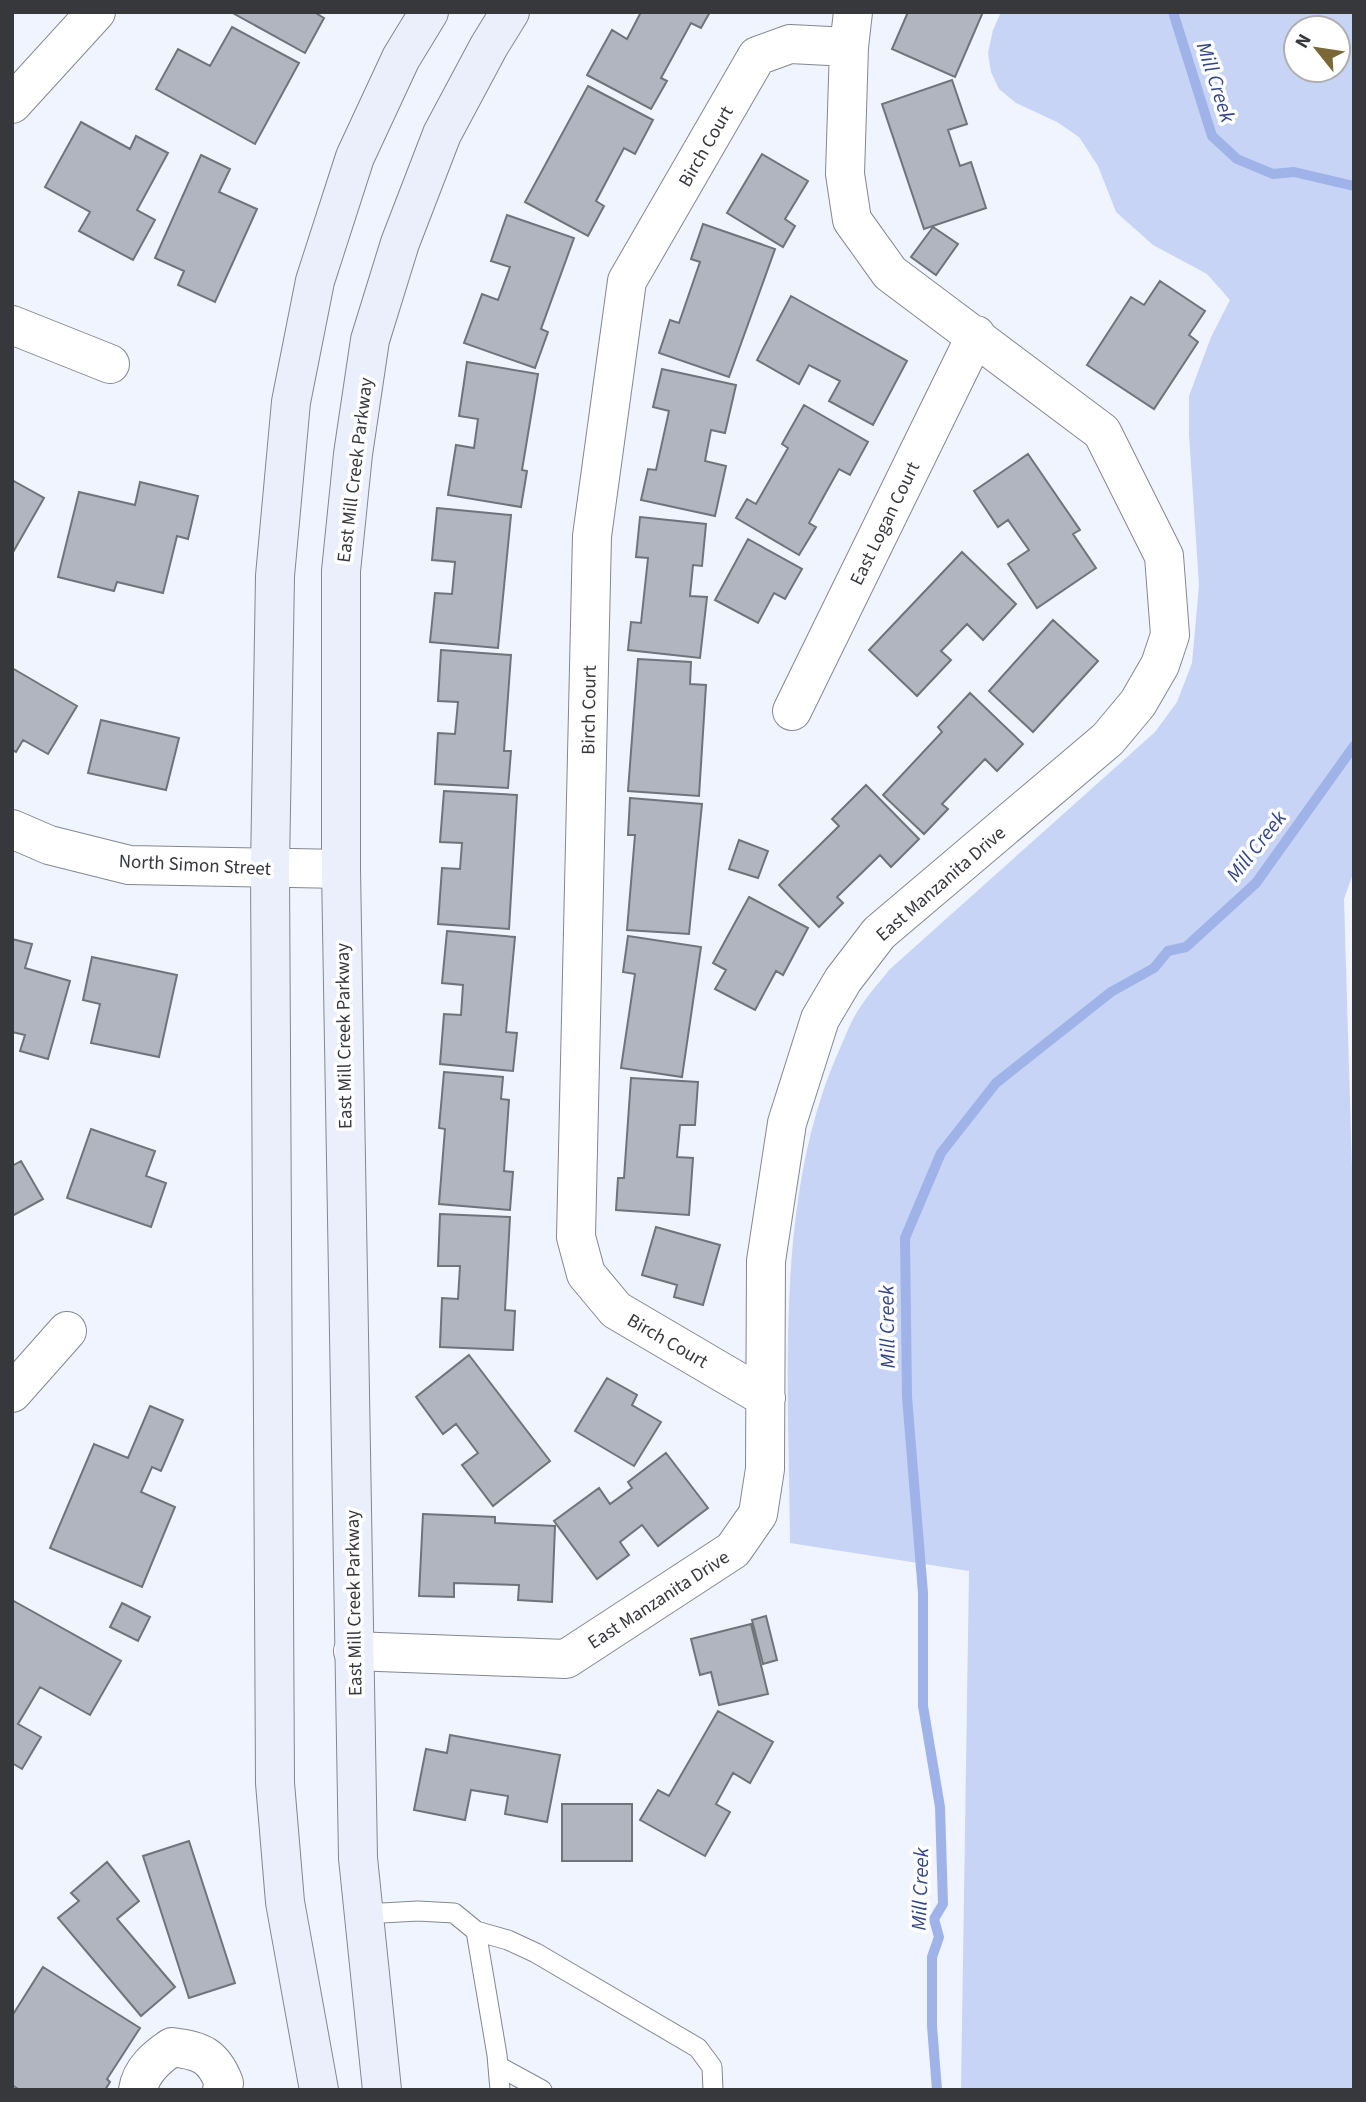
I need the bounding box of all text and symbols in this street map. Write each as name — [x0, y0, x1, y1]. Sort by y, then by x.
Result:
north arrow — [1282, 14, 1352, 84]
text: N — [1289, 29, 1318, 53]
water label: Mill Creek — [1189, 38, 1243, 127]
street label: Birch Court — [672, 101, 741, 192]
street label: East Mill Creek Parkway — [331, 376, 380, 564]
street label: East Logan Court — [844, 457, 927, 590]
street label: Birch Court — [575, 664, 604, 755]
water label: Mill Creek — [1219, 803, 1294, 888]
street label: East Manzanita Drive — [870, 820, 1012, 948]
street label: North Simon Street — [118, 848, 272, 883]
street label: East Mill Creek Parkway — [329, 943, 360, 1129]
water label: Mill Creek — [871, 1284, 903, 1369]
street label: Birch Court — [622, 1307, 713, 1376]
street label: East Mill Creek Parkway — [339, 1510, 370, 1696]
street label: East Manzanita Drive — [583, 1544, 735, 1656]
water label: Mill Creek — [904, 1846, 936, 1931]

